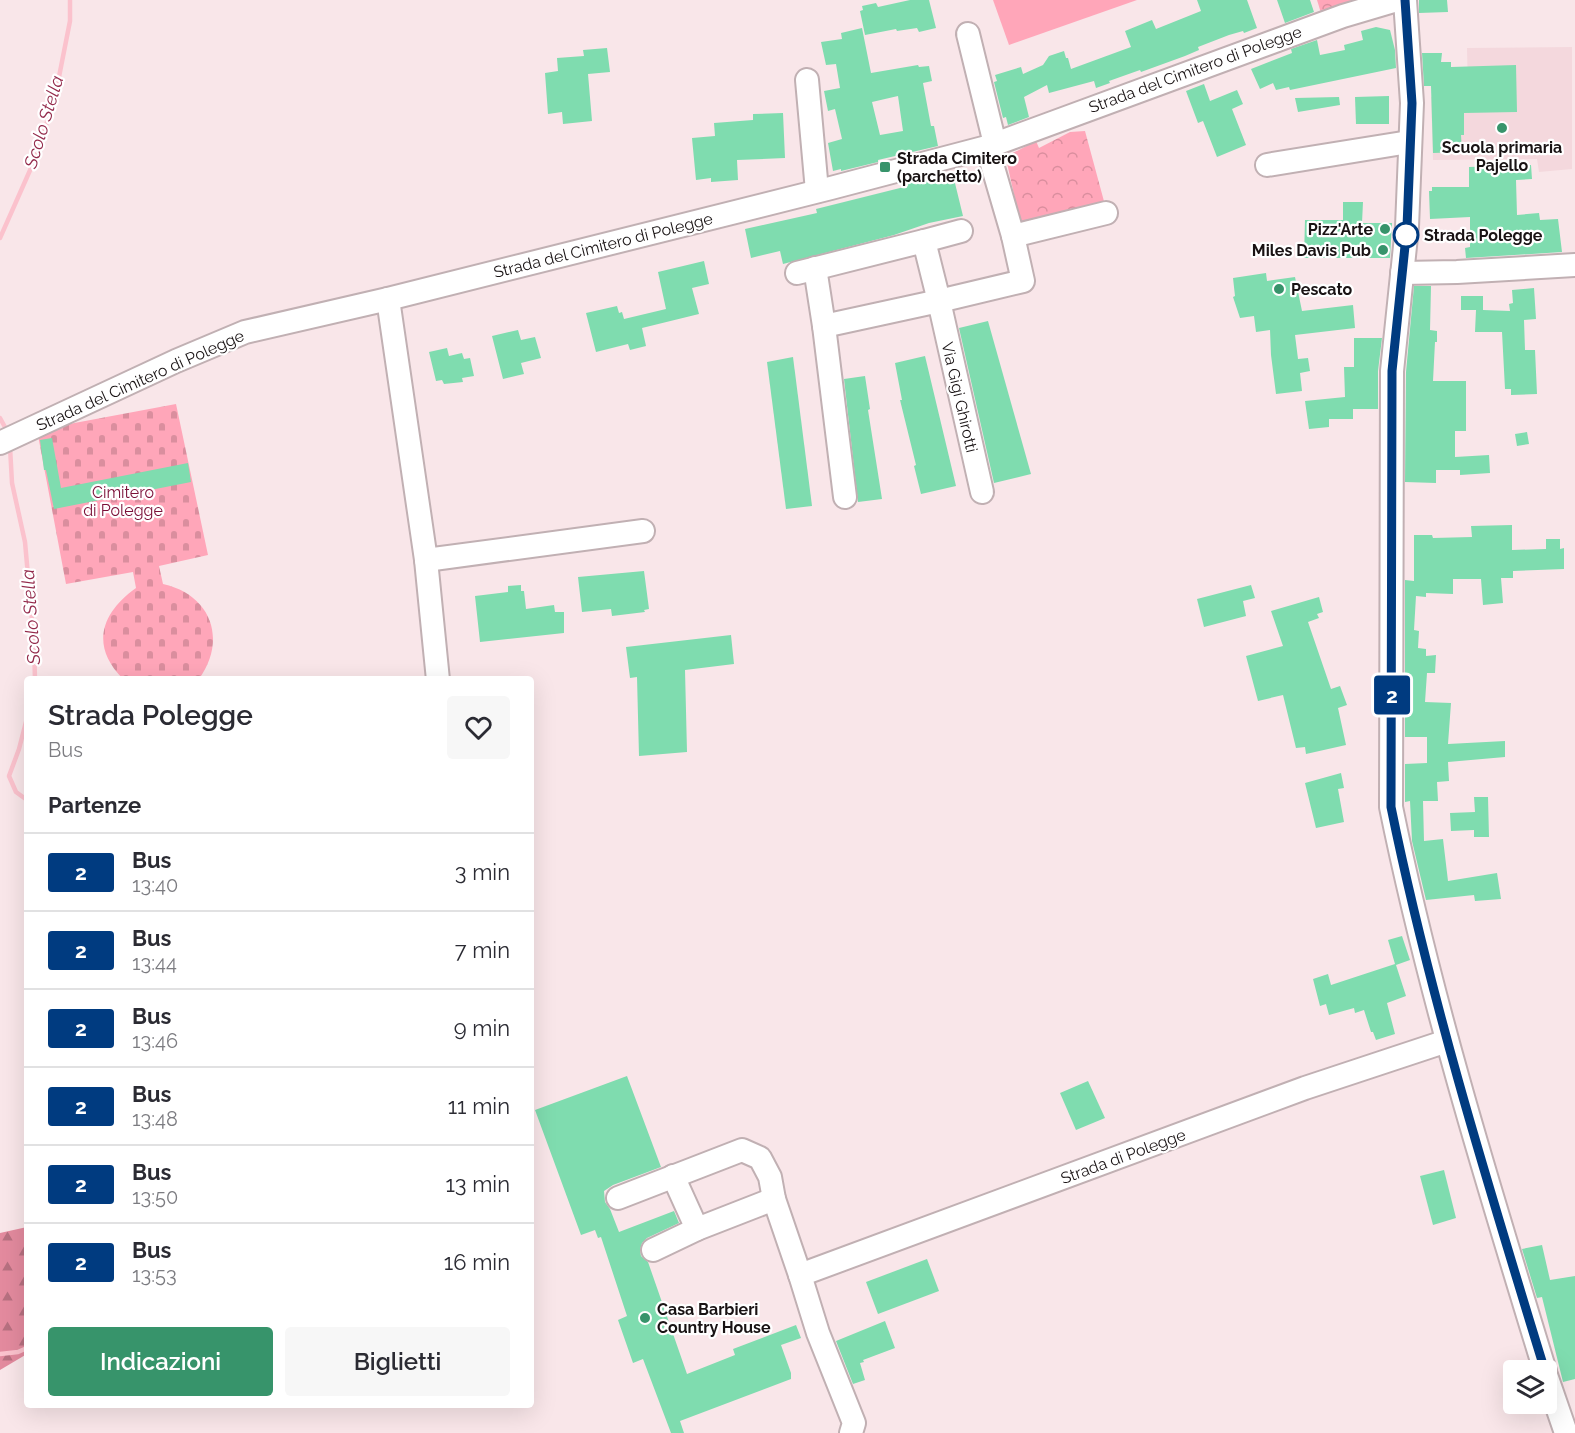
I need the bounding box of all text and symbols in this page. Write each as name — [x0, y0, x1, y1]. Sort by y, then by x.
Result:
street label: Strada del Cimitero di Polegge — [1086, 22, 1304, 117]
water label: Scolo Stella — [19, 73, 68, 172]
marker: Scuola primaria Pajello — [1495, 121, 1509, 135]
place label: Scuola primaria Pajello — [1442, 138, 1562, 175]
place label: Strada Cimitero (parchetto) — [897, 149, 1017, 186]
marker: Strada Cimitero (parchetto) — [878, 160, 892, 174]
street label: Strada del Cimitero di Polegge — [492, 209, 715, 282]
place label: Pizz'Arte — [1308, 220, 1373, 239]
marker: Pizz'Arte — [1378, 222, 1392, 236]
marker: Strada Polegge — [1393, 222, 1419, 248]
place label: Strada Polegge — [1424, 226, 1543, 245]
place label: Miles Davis Pub — [1252, 241, 1371, 260]
marker: Miles Davis Pub — [1376, 243, 1390, 257]
place label: Pescato — [1291, 280, 1352, 299]
marker: Pescato — [1272, 282, 1286, 296]
street label: Strada del Cimitero di Polegge — [33, 326, 247, 435]
street label: Via Gigi Ghirotti — [938, 340, 981, 454]
park label: Cimitero di Polegge — [83, 483, 163, 520]
water label: Scolo Stella — [17, 568, 44, 666]
line badge: 2 — [1372, 676, 1412, 714]
text: 2 — [1386, 683, 1398, 708]
button: heart — [447, 696, 510, 759]
text: Strada Polegge — [48, 699, 253, 732]
text: Bus — [48, 738, 83, 762]
text: Partenze — [48, 792, 141, 818]
text: Bus — [132, 847, 171, 873]
text: 3 min — [455, 859, 510, 885]
text: 2 — [75, 860, 87, 885]
text: 13:40 — [132, 873, 178, 897]
text: Bus — [132, 925, 171, 951]
text: 7 min — [455, 937, 510, 963]
text: 2 — [75, 938, 87, 963]
text: 13:44 — [132, 951, 177, 975]
text: Bus — [132, 1003, 171, 1029]
text: 9 min — [454, 1015, 510, 1041]
text: 2 — [75, 1016, 87, 1041]
text: 13:46 — [132, 1029, 178, 1053]
text: Bus — [132, 1081, 171, 1107]
text: 11 min — [448, 1093, 510, 1119]
text: 2 — [75, 1094, 87, 1119]
text: 13:48 — [132, 1107, 178, 1131]
street label: Strada di Polegge — [1058, 1125, 1188, 1188]
text: Bus — [132, 1159, 171, 1185]
text: 13 min — [445, 1171, 510, 1197]
text: 2 — [75, 1172, 87, 1197]
text: 13:50 — [132, 1185, 178, 1209]
text: Bus — [132, 1237, 171, 1263]
text: 16 min — [444, 1249, 510, 1275]
text: 2 — [75, 1250, 87, 1275]
text: 13:53 — [132, 1263, 177, 1287]
place label: Casa Barbieri Country House — [657, 1300, 771, 1337]
marker: Casa Barbieri Country House — [638, 1311, 652, 1325]
button: Indicazioni — [48, 1327, 273, 1396]
button: Biglietti — [285, 1327, 510, 1396]
map controls — [1503, 1360, 1557, 1414]
button: layers — [1503, 1360, 1557, 1414]

